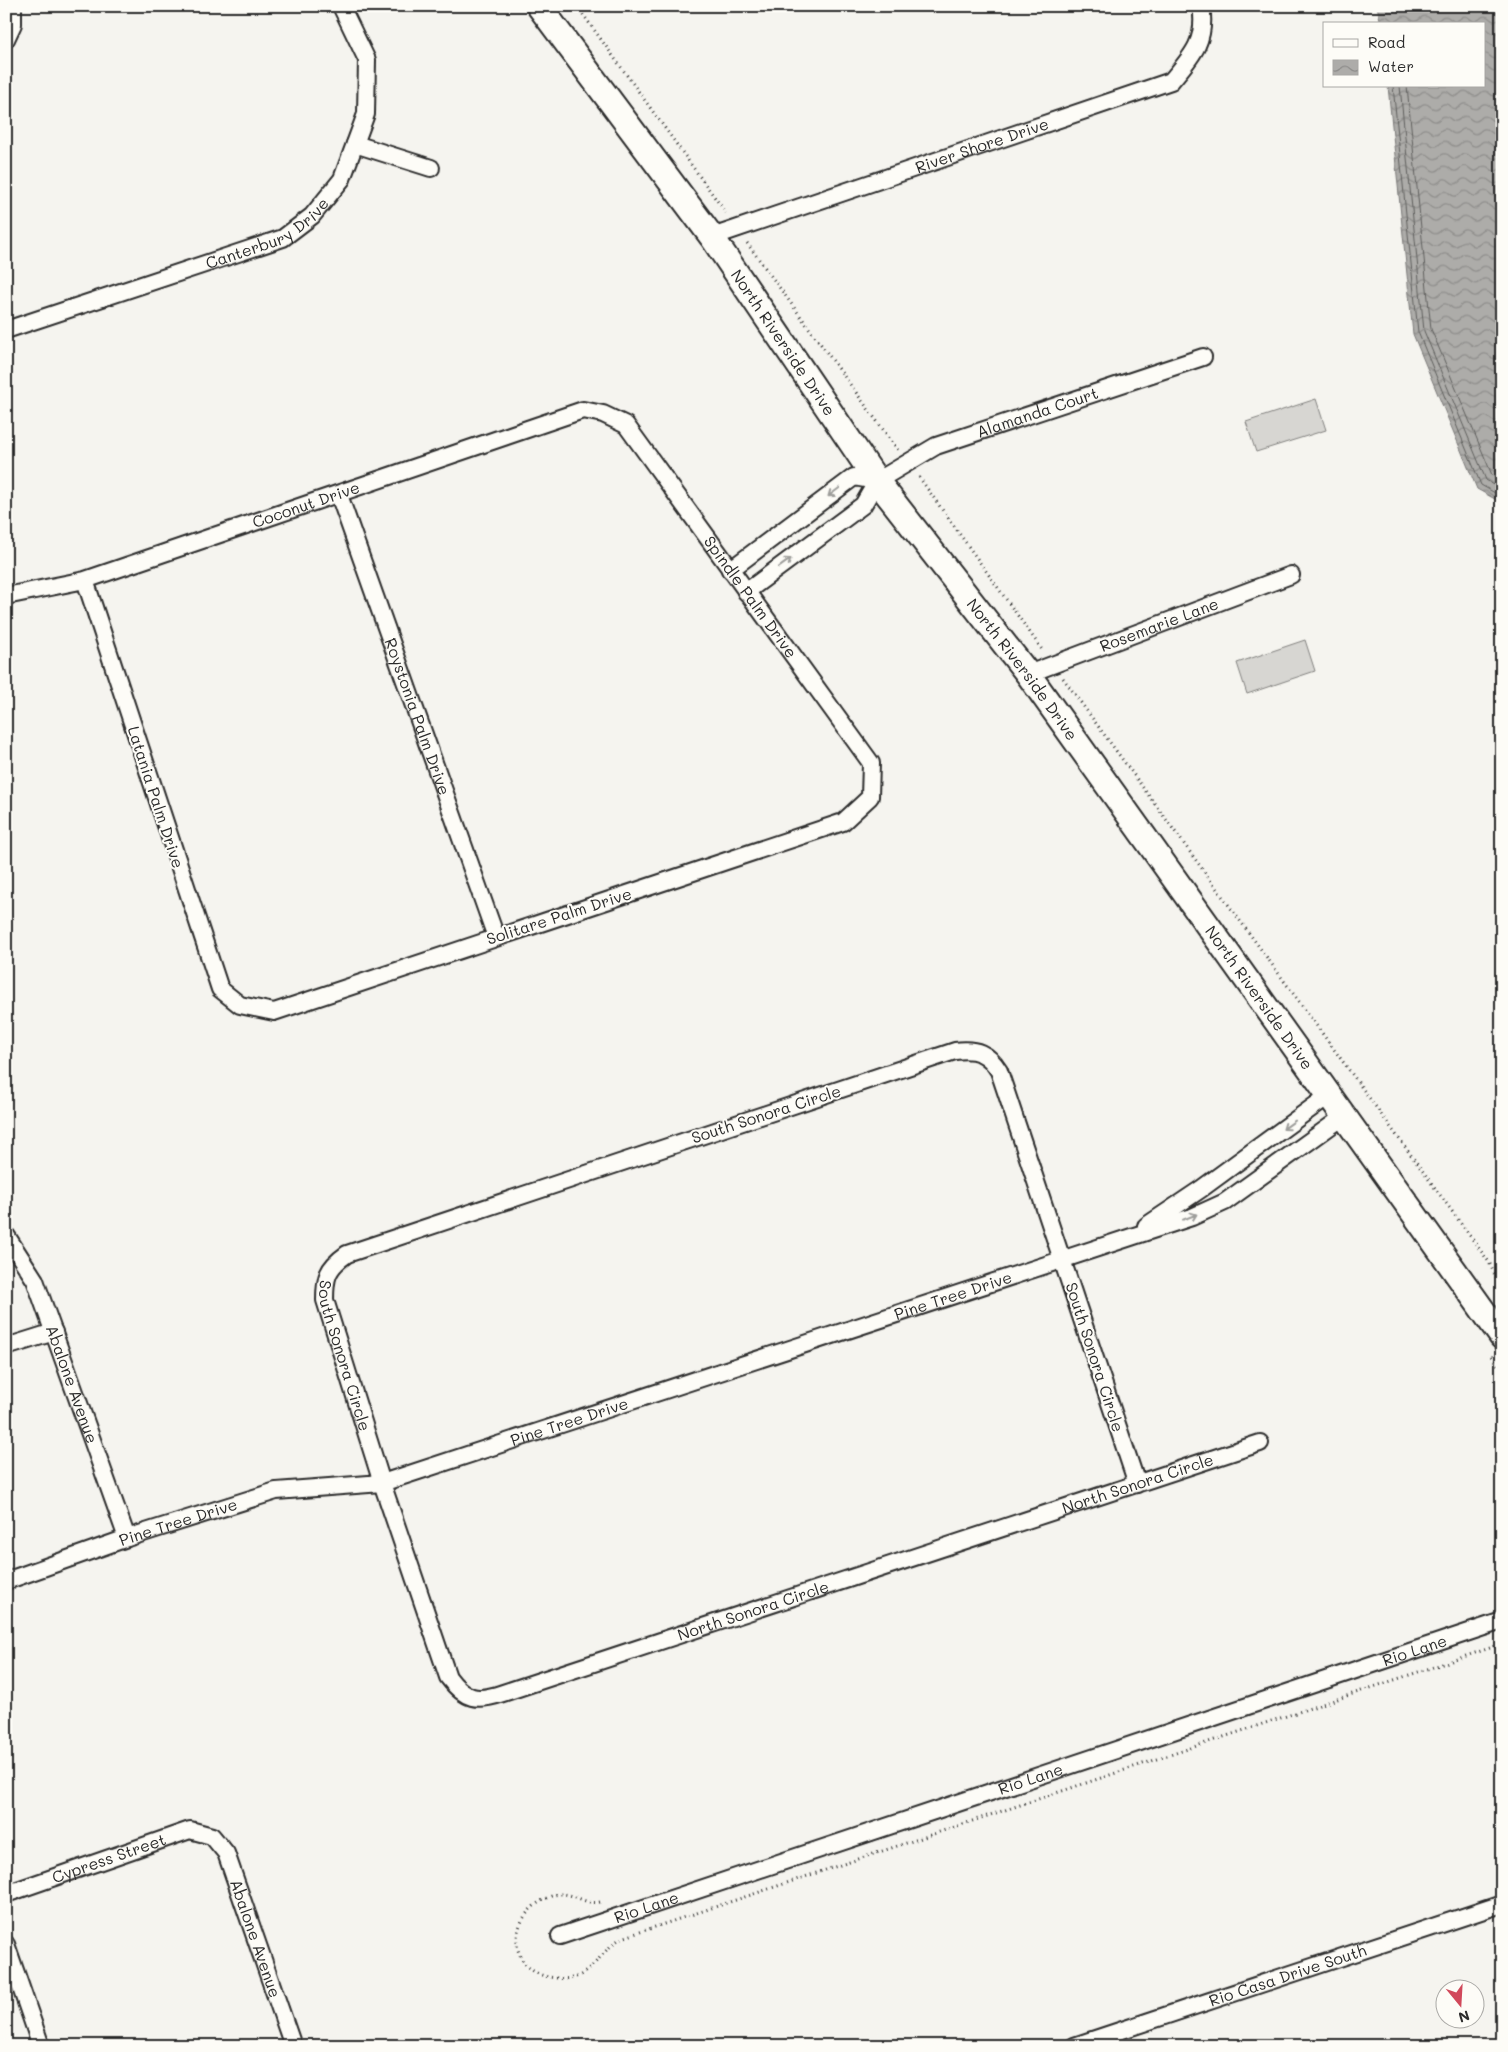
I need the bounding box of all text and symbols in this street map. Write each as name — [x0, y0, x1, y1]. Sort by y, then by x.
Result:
legend — [1323, 22, 1486, 88]
text: Road — [1368, 32, 1405, 52]
text: Water — [1368, 56, 1414, 76]
street label: River Shore Drive — [912, 112, 1051, 177]
street label: Canterbury Drive — [203, 193, 333, 273]
street label: North Riverside Drive — [727, 265, 841, 420]
street label: Alamanda Court — [974, 382, 1101, 442]
street label: Coconut Drive — [249, 476, 362, 532]
one-way arrow — [828, 487, 841, 498]
street label: Spindle Palm Drive — [700, 531, 802, 662]
one-way arrow — [778, 558, 792, 568]
street label: Rosemarie Lane — [1096, 592, 1221, 656]
street label: North Riverside Drive — [963, 594, 1083, 744]
street label: Roystonia Palm Drive — [381, 635, 456, 798]
street label: Latania Palm Drive — [124, 723, 189, 871]
street label: Solitare Palm Drive — [484, 882, 634, 949]
street label: North Riverside Drive — [1201, 921, 1318, 1074]
street label: South Sonora Circle — [688, 1079, 843, 1148]
one-way arrow — [1282, 1120, 1296, 1130]
one-way arrow — [1182, 1212, 1198, 1221]
street label: Pine Tree Drive — [891, 1266, 1015, 1324]
street label: South Sonora Circle — [315, 1279, 376, 1433]
street label: South Sonora Circle — [1061, 1279, 1130, 1434]
street label: Abalone Avenue — [42, 1322, 103, 1446]
street label: Pine Tree Drive — [507, 1392, 631, 1450]
street label: North Sonora Circle — [1059, 1448, 1216, 1518]
street label: Pine Tree Drive — [116, 1493, 240, 1550]
street label: North Sonora Circle — [674, 1575, 831, 1645]
street label: Rio Lane — [1379, 1629, 1449, 1670]
street label: Rio Lane — [995, 1758, 1065, 1799]
street label: Cypress Street — [49, 1828, 169, 1887]
street label: Abalone Avenue — [226, 1876, 286, 2000]
street label: Rio Lane — [611, 1886, 681, 1927]
street label: Rio Casa Drive South — [1206, 1939, 1369, 2011]
north arrow — [1436, 1980, 1486, 2030]
text: N — [1456, 2006, 1472, 2028]

